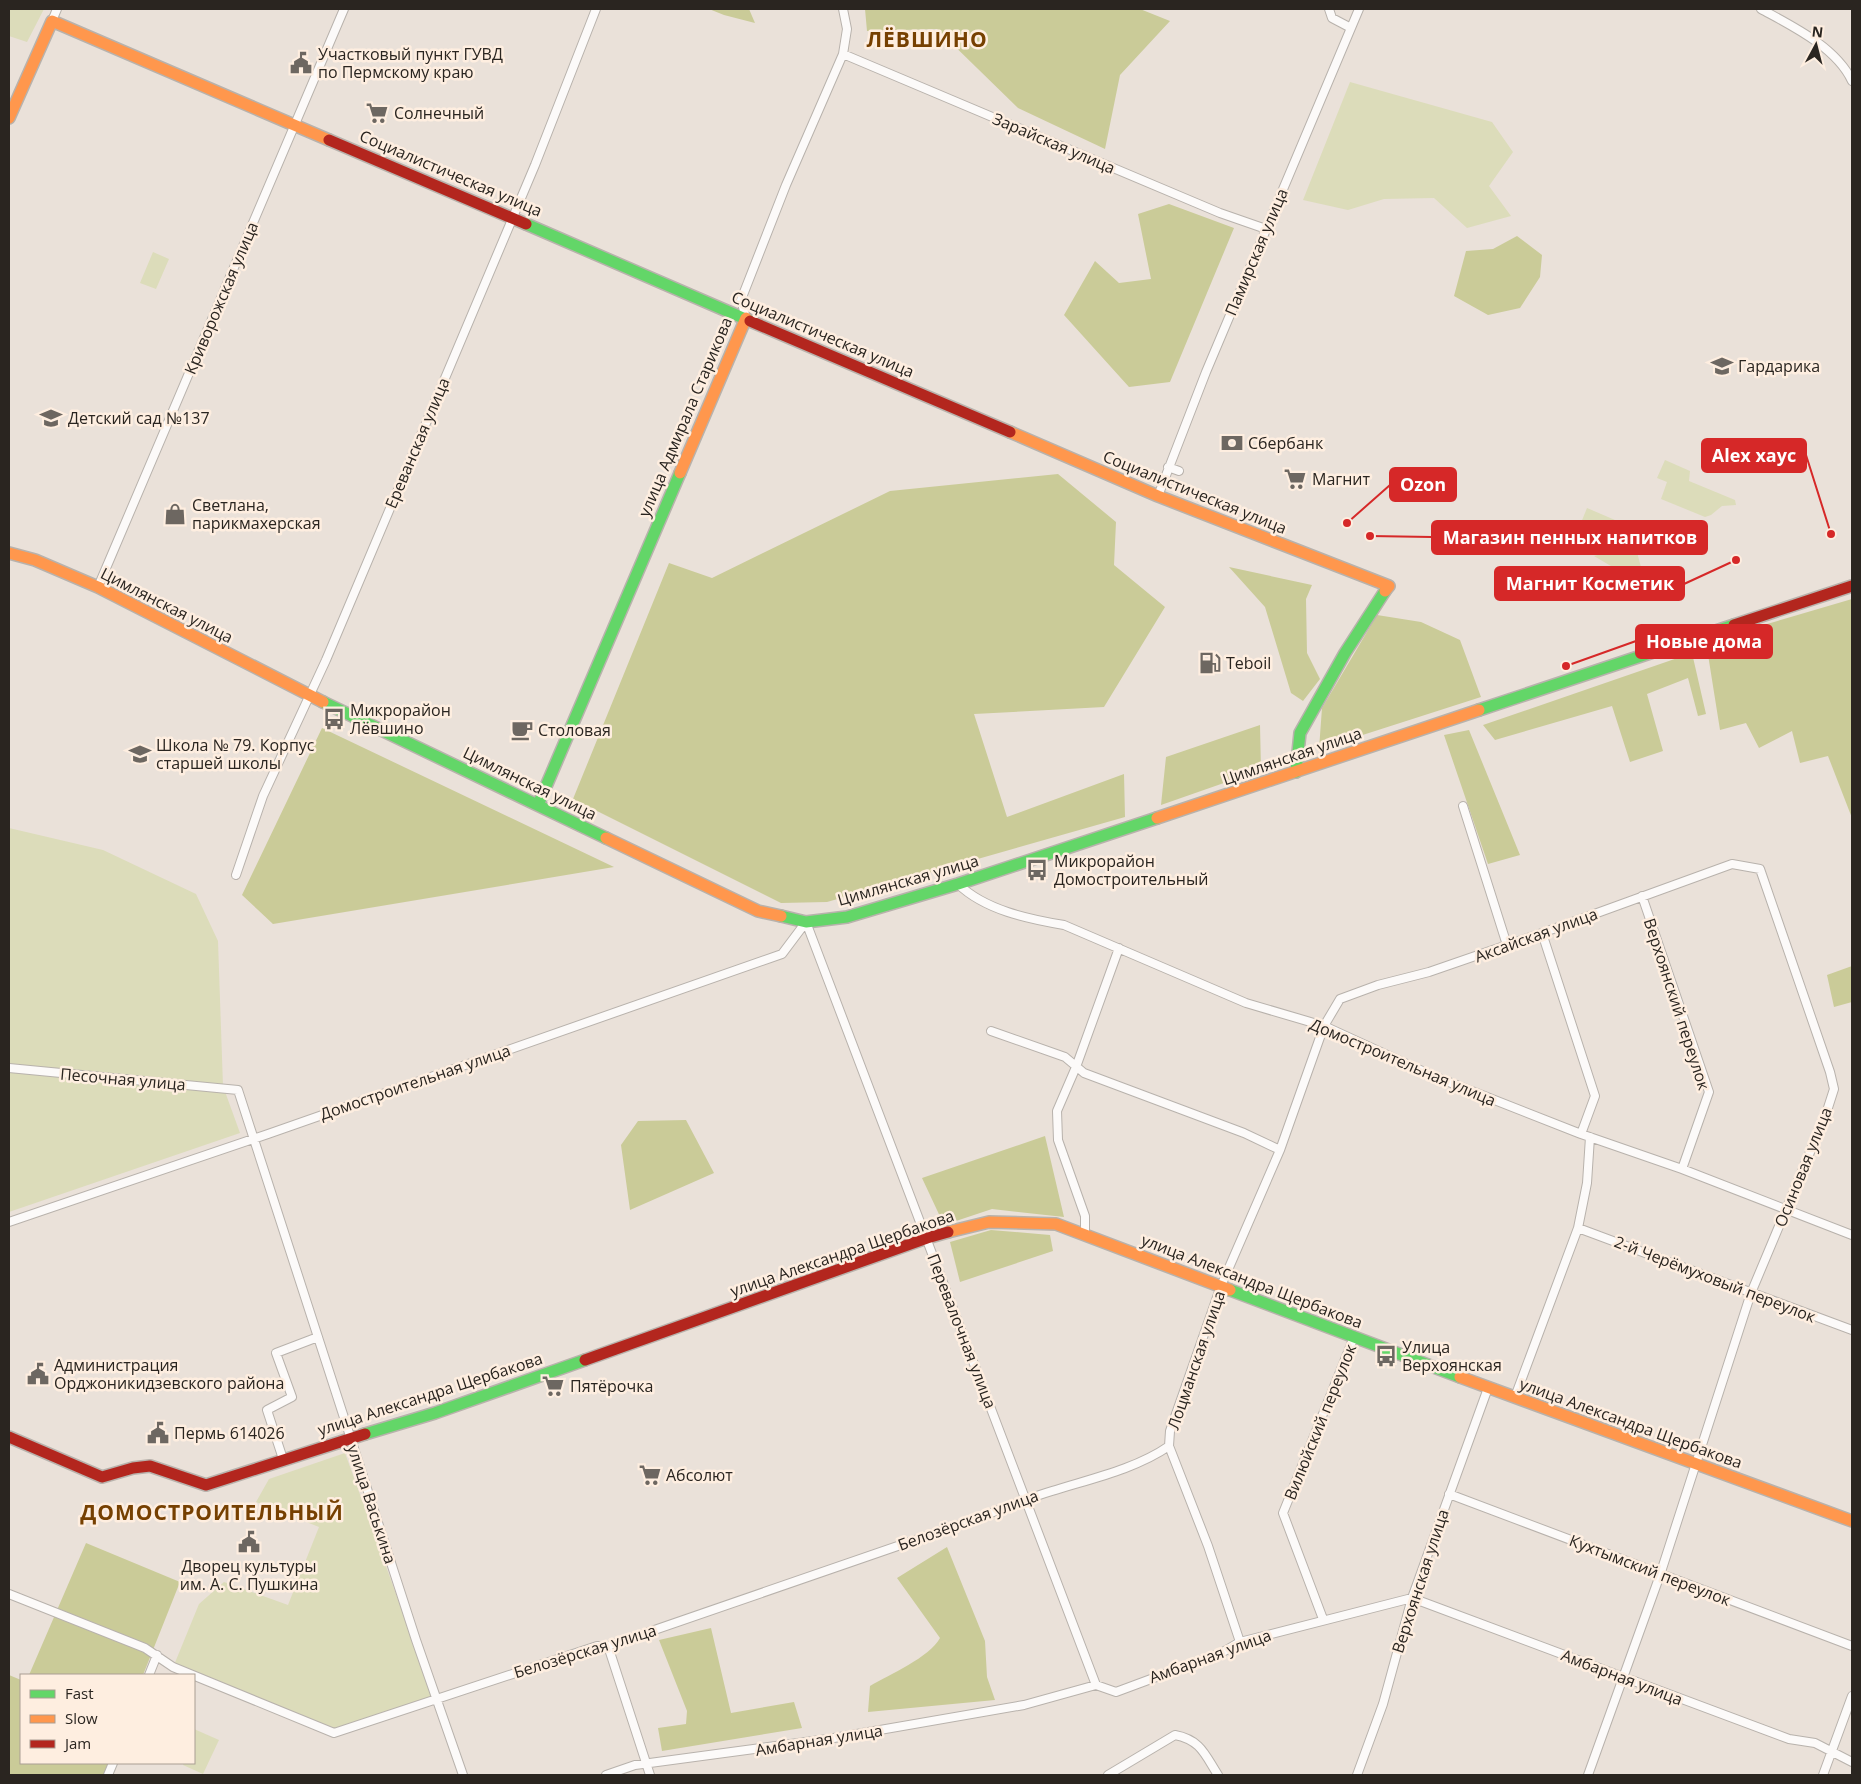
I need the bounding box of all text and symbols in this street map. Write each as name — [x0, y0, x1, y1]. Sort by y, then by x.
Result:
north arrow — [1791, 20, 1841, 70]
text: N — [1811, 21, 1824, 42]
district label: ЛЁВШИНО — [866, 25, 988, 53]
place label: Участковый пункт ГУВД по Пермскому краю — [318, 43, 503, 83]
public building icon: Участковый пункт ГУВД по Пермскому краю — [288, 50, 314, 76]
supermarket icon: Солнечный — [364, 100, 390, 126]
place label: Солнечный — [394, 102, 484, 124]
street label: Зарайская улица — [989, 107, 1119, 179]
street label: Социалистическая улица — [356, 125, 546, 221]
street label: Памирская улица — [1219, 185, 1293, 319]
street label: Криворожская улица — [179, 218, 263, 378]
street label: Социалистическая улица — [728, 286, 918, 382]
street label: улица Адмирала Старикова — [633, 314, 737, 520]
school or university icon: Гардарика — [1709, 353, 1735, 379]
place label: Гардарика — [1738, 355, 1820, 377]
street label: Ереванская улица — [380, 374, 454, 512]
school or university icon: Детский сад №137 — [38, 405, 64, 431]
place label: Детский сад №137 — [68, 407, 210, 429]
bank icon: Сбербанк — [1219, 430, 1245, 456]
place label: Сбербанк — [1248, 432, 1324, 454]
callout: Alex хаус — [1702, 439, 1806, 472]
text: Alex хаус — [1712, 443, 1796, 467]
street label: Социалистическая улица — [1100, 445, 1290, 539]
supermarket icon: Магнит — [1282, 466, 1308, 492]
place label: Магнит — [1312, 468, 1370, 490]
callout: Ozon — [1390, 468, 1456, 501]
text: Ozon — [1400, 472, 1446, 496]
place label: Светлана, парикмахерская — [192, 494, 321, 534]
shop icon: Светлана, парикмахерская — [162, 501, 188, 527]
callout: Магазин пенных напитков — [1432, 521, 1707, 554]
text: Магазин пенных напитков — [1443, 525, 1697, 549]
street label: Цимлянская улица — [97, 562, 237, 648]
callout: Магнит Косметик — [1495, 567, 1684, 600]
text: Магнит Косметик — [1506, 571, 1675, 595]
callout: Новые дома — [1636, 625, 1772, 658]
text: Новые дома — [1646, 629, 1762, 653]
fuel station icon: Teboil — [1197, 650, 1223, 676]
place label: Teboil — [1226, 652, 1271, 674]
place label: Микрорайон Лёвшино — [350, 699, 451, 739]
bus stop icon: Микрорайон Лёвшино — [321, 706, 347, 732]
cafe icon: Столовая — [509, 717, 535, 743]
place label: Столовая — [538, 719, 611, 741]
street label: Цимлянская улица — [1219, 722, 1365, 790]
place label: Школа № 79. Корпус старшей школы — [156, 734, 315, 774]
school or university icon: Школа № 79. Корпус старшей школы — [127, 741, 153, 767]
street label: Цимлянская улица — [460, 741, 600, 825]
street label: Цимлянская улица — [835, 849, 981, 911]
place label: Микрорайон Домостроительный — [1054, 850, 1208, 890]
bus stop icon: Микрорайон Домостроительный — [1024, 857, 1050, 883]
street label: Аксайская улица — [1472, 903, 1600, 967]
street label: Верхоянский переулок — [1639, 915, 1715, 1093]
street label: Домостроительная улица — [1307, 1013, 1499, 1111]
street label: Домостроительная улица — [317, 1039, 513, 1125]
street label: Песочная улица — [59, 1063, 187, 1095]
street label: Осиновая улица — [1769, 1104, 1837, 1230]
street label: улица Александра Щербакова — [727, 1204, 957, 1302]
street label: улица Александра Щербакова — [1138, 1229, 1366, 1333]
street label: 2-й Черёмуховый переулок — [1611, 1230, 1819, 1328]
street label: Перевалочная улица — [922, 1250, 1002, 1412]
street label: Лоцманская улица — [1162, 1288, 1230, 1432]
place label: Улица Верхоянская — [1402, 1336, 1502, 1376]
street label: Вилюйский переулок — [1279, 1340, 1362, 1503]
bus stop icon: Улица Верхоянская — [1373, 1343, 1399, 1369]
street label: улица Александра Щербакова — [315, 1347, 545, 1441]
place label: Администрация Орджоникидзевского района — [54, 1354, 284, 1394]
public building icon: Администрация Орджоникидзевского района — [25, 1361, 51, 1387]
street label: улица Александра Щербакова — [1517, 1372, 1745, 1474]
supermarket icon: Пятёрочка — [540, 1373, 566, 1399]
place label: Пятёрочка — [570, 1375, 653, 1397]
public building icon: Пермь 614026 — [145, 1420, 171, 1446]
place label: Пермь 614026 — [174, 1422, 285, 1444]
street label: улица Васькина — [342, 1442, 402, 1566]
supermarket icon: Абсолют — [637, 1462, 663, 1488]
place label: Абсолют — [666, 1464, 733, 1486]
street label: Белозёрская улица — [895, 1484, 1041, 1556]
district label: ДОМОСТРОИТЕЛЬНЫЙ — [80, 1498, 344, 1526]
street label: Верхоянская улица — [1386, 1506, 1454, 1656]
public building icon: Дворец культуры им. А. С. Пушкина — [236, 1529, 262, 1555]
street label: Кухтымский переулок — [1566, 1529, 1734, 1611]
place label: Дворец культуры им. А. С. Пушкина — [180, 1555, 318, 1595]
street label: Белозёрская улица — [511, 1619, 659, 1683]
street label: Амбарная улица — [1146, 1624, 1274, 1688]
street label: Амбарная улица — [1558, 1644, 1686, 1710]
legend — [20, 1674, 195, 1764]
text: Fast — [65, 1683, 94, 1703]
text: Slow — [65, 1708, 98, 1728]
street label: Амбарная улица — [754, 1719, 884, 1761]
text: Jam — [63, 1733, 91, 1753]

